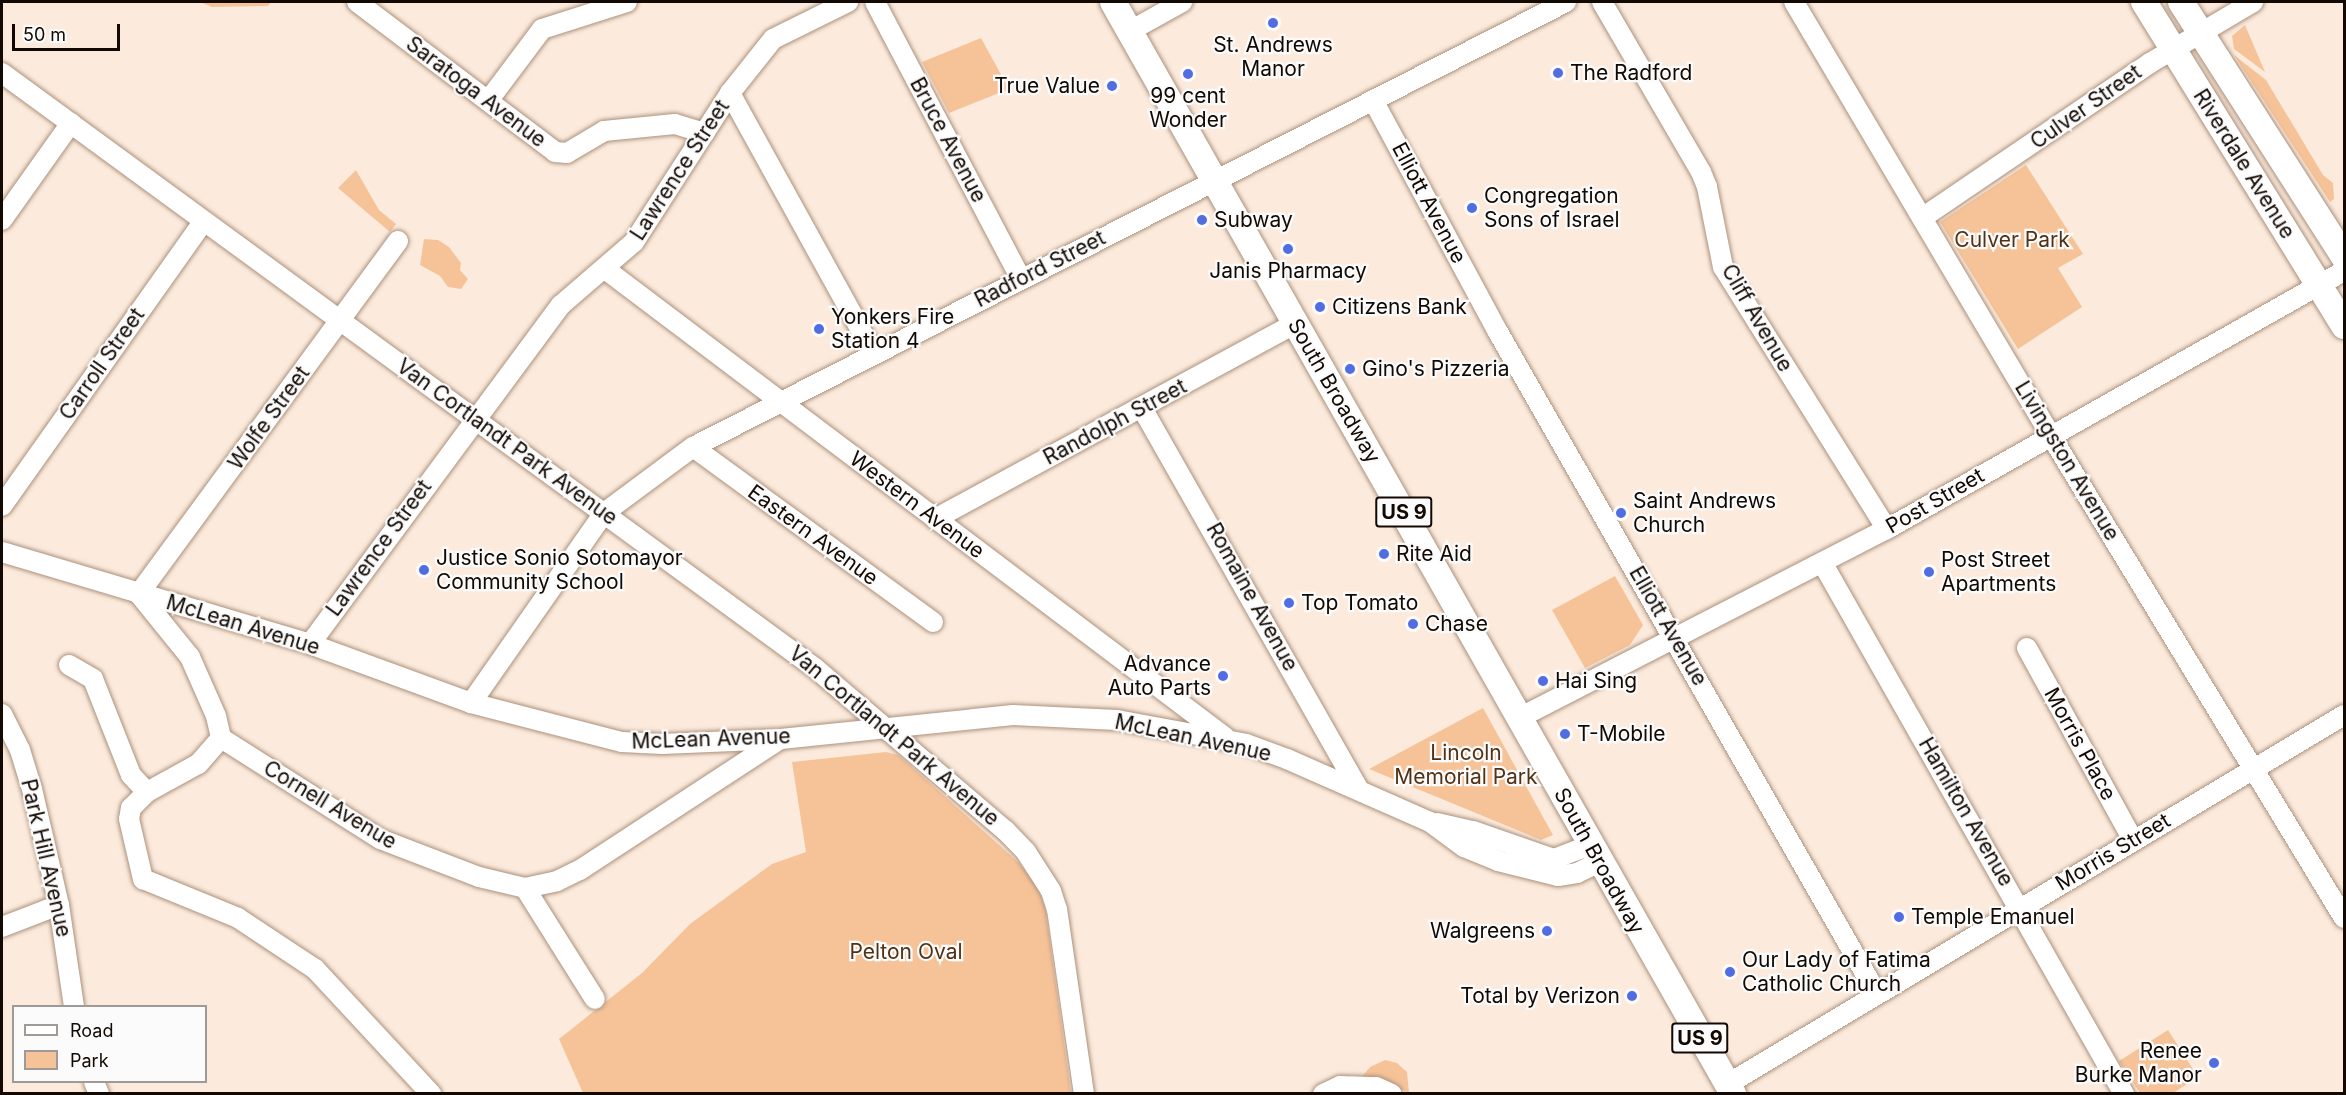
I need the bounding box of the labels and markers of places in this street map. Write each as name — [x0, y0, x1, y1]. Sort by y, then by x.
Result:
marker: St. Andrews Manor — [1266, 16, 1280, 30]
place label: St. Andrews Manor — [1213, 32, 1333, 82]
place label: The Radford — [1570, 60, 1692, 86]
marker: The Radford — [1551, 66, 1565, 80]
marker: 99 cent Wonder — [1181, 67, 1195, 81]
place label: True Value — [994, 73, 1100, 99]
marker: True Value — [1105, 79, 1119, 93]
place label: 99 cent Wonder — [1149, 83, 1227, 133]
place label: Congregation Sons of Israel — [1484, 183, 1619, 233]
marker: Congregation Sons of Israel — [1465, 201, 1479, 215]
place label: Subway — [1214, 207, 1293, 233]
marker: Subway — [1195, 213, 1209, 227]
marker: Janis Pharmacy — [1281, 242, 1295, 256]
place label: Janis Pharmacy — [1209, 258, 1367, 284]
place label: Citizens Bank — [1332, 294, 1467, 320]
marker: Citizens Bank — [1313, 300, 1327, 314]
place label: Yonkers Fire Station 4 — [831, 304, 954, 354]
marker: Yonkers Fire Station 4 — [812, 322, 826, 336]
place label: Gino's Pizzeria — [1362, 356, 1509, 382]
marker: Gino's Pizzeria — [1343, 362, 1357, 376]
place label: Saint Andrews Church — [1633, 488, 1776, 538]
marker: Saint Andrews Church — [1614, 506, 1628, 520]
place label: Rite Aid — [1396, 541, 1472, 567]
place label: Justice Sonio Sotomayor Community School — [436, 545, 683, 595]
marker: Rite Aid — [1377, 547, 1391, 561]
place label: Post Street Apartments — [1941, 547, 2056, 597]
marker: Justice Sonio Sotomayor Community School — [417, 563, 431, 577]
marker: Post Street Apartments — [1922, 565, 1936, 579]
place label: Top Tomato — [1301, 590, 1418, 616]
marker: Top Tomato — [1282, 596, 1296, 610]
place label: Chase — [1425, 611, 1488, 637]
marker: Chase — [1406, 617, 1420, 631]
place label: Advance Auto Parts — [1108, 651, 1211, 701]
place label: Hai Sing — [1555, 668, 1637, 694]
marker: Advance Auto Parts — [1216, 669, 1230, 683]
marker: Hai Sing — [1536, 674, 1550, 688]
place label: T-Mobile — [1577, 721, 1666, 747]
marker: T-Mobile — [1558, 727, 1572, 741]
place label: Temple Emanuel — [1911, 904, 2075, 930]
marker: Temple Emanuel — [1892, 910, 1906, 924]
place label: Walgreens — [1430, 918, 1535, 944]
marker: Walgreens — [1540, 924, 1554, 938]
place label: Our Lady of Fatima Catholic Church — [1742, 947, 1931, 997]
marker: Our Lady of Fatima Catholic Church — [1723, 965, 1737, 979]
place label: Total by Verizon — [1460, 983, 1620, 1009]
marker: Total by Verizon — [1625, 989, 1639, 1003]
place label: Renee Burke Manor — [2075, 1038, 2202, 1088]
marker: Renee Burke Manor — [2207, 1056, 2221, 1070]

